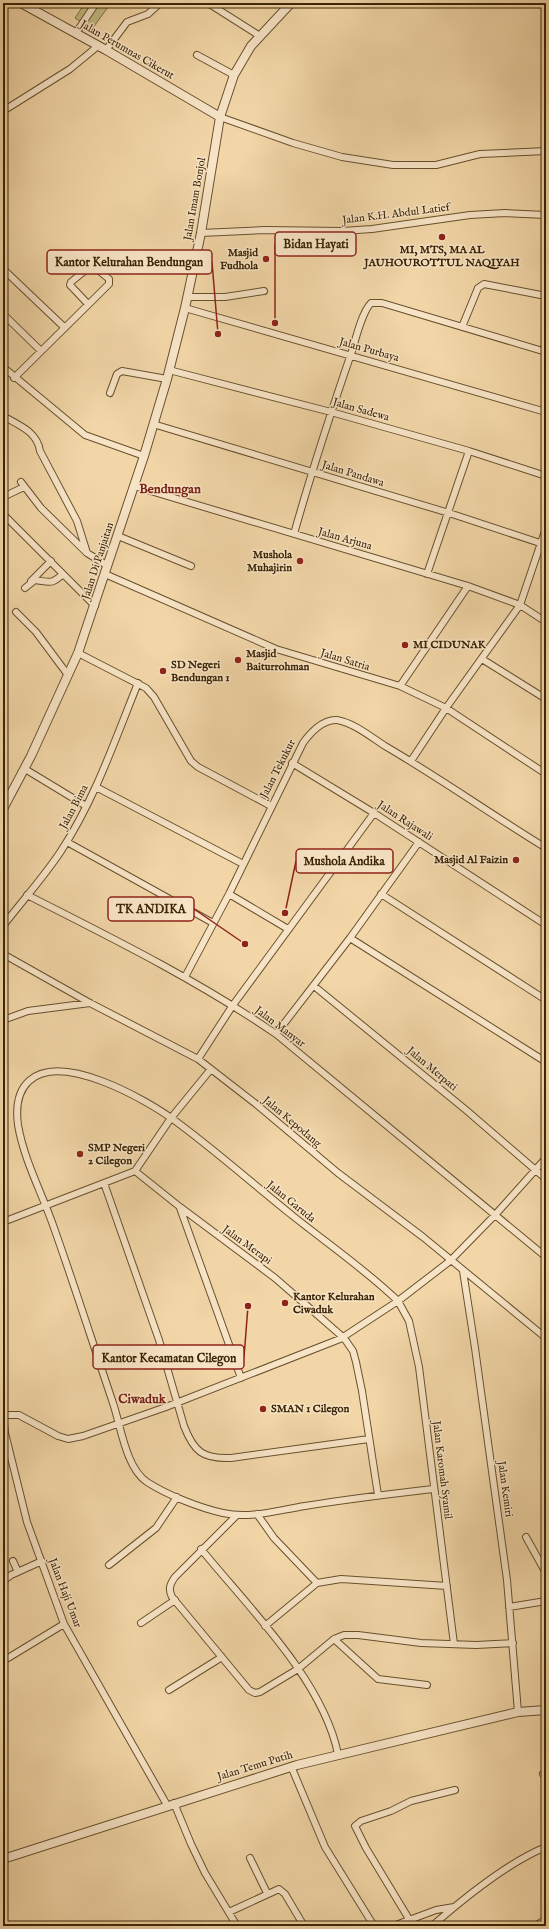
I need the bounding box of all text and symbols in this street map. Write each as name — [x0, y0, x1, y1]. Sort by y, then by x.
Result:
street label: Jalan Perumnas Cikerut — [76, 16, 177, 83]
street label: Jalan Imam Bonjol — [180, 156, 209, 244]
street label: Jalan K.H. Abdul Latief — [339, 200, 453, 228]
callout: Bidan Hayati — [275, 232, 356, 256]
marker: MI, MTS, MA AL JAUHOUROTTUL NAQIYAH — [437, 232, 447, 242]
text: Bidan Hayati — [283, 237, 349, 253]
place label: MI, MTS, MA AL JAUHOUROTTUL NAQIYAH — [362, 243, 520, 270]
place label: Masjid Fudhola — [220, 246, 259, 273]
callout: Kantor Kelurahan Bendungan — [47, 250, 212, 274]
marker: Masjid Fudhola — [261, 254, 271, 264]
text: Kantor Kelurahan Bendungan — [55, 255, 204, 271]
street label: Jalan Purbaya — [335, 334, 401, 365]
street label: Jalan Sadewa — [329, 395, 391, 425]
street label: Jalan Pandawa — [318, 457, 386, 490]
district label: Bendungan — [139, 481, 201, 498]
street label: Jalan Di Panjaitan — [78, 520, 117, 603]
street label: Jalan Arjuna — [315, 524, 374, 553]
place label: Mushola Muhajirin — [247, 548, 292, 575]
marker: Mushola Muhajirin — [295, 556, 305, 566]
place label: MI CIDUNAK — [413, 638, 487, 652]
marker: MI CIDUNAK — [400, 640, 410, 650]
street label: Jalan Satria — [317, 645, 372, 674]
place label: Masjid Baiturrohman — [246, 647, 309, 674]
marker: Masjid Baiturrohman — [233, 655, 243, 665]
place label: SD Negeri Bendungan 1 — [171, 658, 230, 685]
marker: SD Negeri Bendungan 1 — [158, 666, 168, 676]
street label: Jalan Tekukur — [256, 737, 299, 803]
street label: Jalan Bima — [56, 782, 92, 833]
street label: Jalan Rajawali — [373, 797, 435, 844]
callout: Mushola Andika — [296, 849, 393, 873]
place label: Masjid Al Faizin — [434, 853, 508, 867]
text: Mushola Andika — [303, 854, 385, 869]
marker: Masjid Al Faizin — [511, 855, 521, 865]
callout: TK ANDIKA — [108, 897, 194, 921]
text: TK ANDIKA — [115, 902, 187, 917]
street label: Jalan Manyar — [250, 1002, 308, 1051]
street label: Jalan Merpati — [402, 1043, 460, 1094]
street label: Jalan Kepodang — [258, 1092, 325, 1151]
place label: SMP Negeri 2 Cilegon — [88, 1141, 145, 1168]
marker: SMP Negeri 2 Cilegon — [75, 1149, 85, 1159]
street label: Jalan Garuda — [262, 1177, 318, 1226]
street label: Jalan Merapi — [218, 1221, 275, 1268]
place label: Kantor Kelurahan Ciwaduk — [293, 1290, 375, 1317]
marker: Kantor Kelurahan Ciwaduk — [280, 1298, 290, 1308]
callout: Kantor Kecamatan Cilegon — [93, 1345, 244, 1369]
text: Kantor Kecamatan Cilegon — [102, 1351, 237, 1367]
district label: Ciwaduk — [118, 1391, 167, 1408]
place label: SMAN 1 Cilegon — [271, 1402, 349, 1416]
marker: SMAN 1 Cilegon — [258, 1404, 268, 1414]
street label: Jalan Karomah Syamil — [429, 1418, 455, 1520]
street label: Jalan Kemiri — [494, 1458, 516, 1518]
street label: Jalan Haji Umar — [45, 1554, 85, 1630]
street label: Jalan Temu Putih — [214, 1748, 295, 1785]

